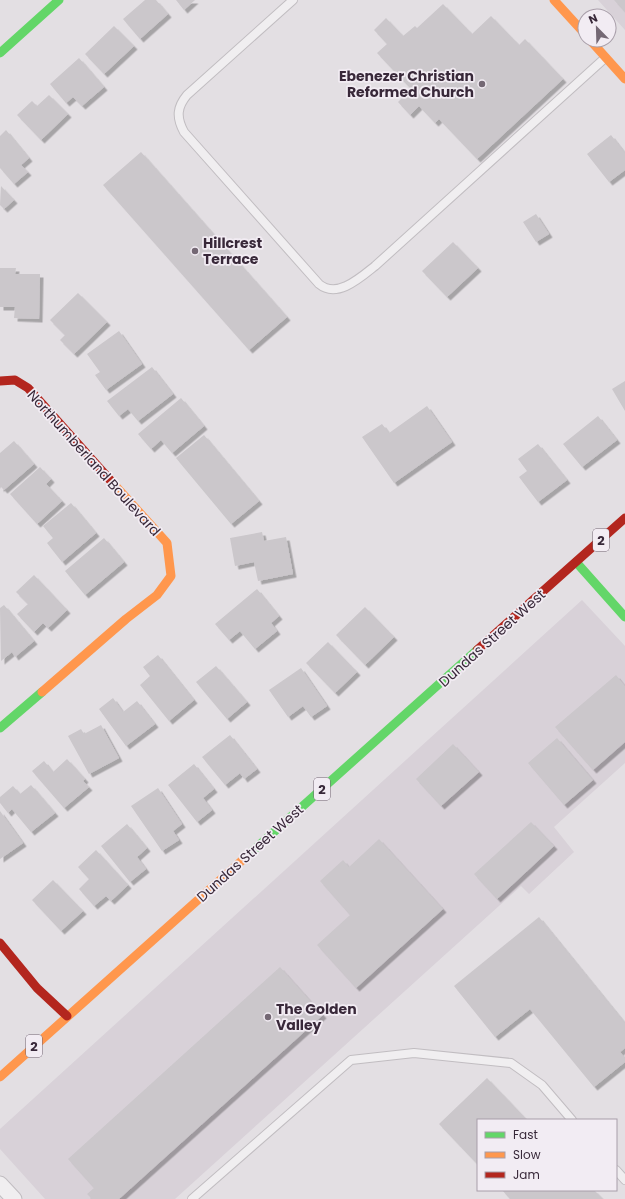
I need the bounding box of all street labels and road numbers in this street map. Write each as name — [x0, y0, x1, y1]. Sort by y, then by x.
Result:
street label: Northumberland Boulevard — [23, 386, 165, 540]
road number: 2 — [593, 529, 609, 551]
street label: Dundas Street West — [434, 585, 550, 691]
road number: 2 — [314, 778, 330, 800]
street label: Dundas Street West — [192, 800, 308, 906]
road number: 2 — [26, 1035, 42, 1057]

